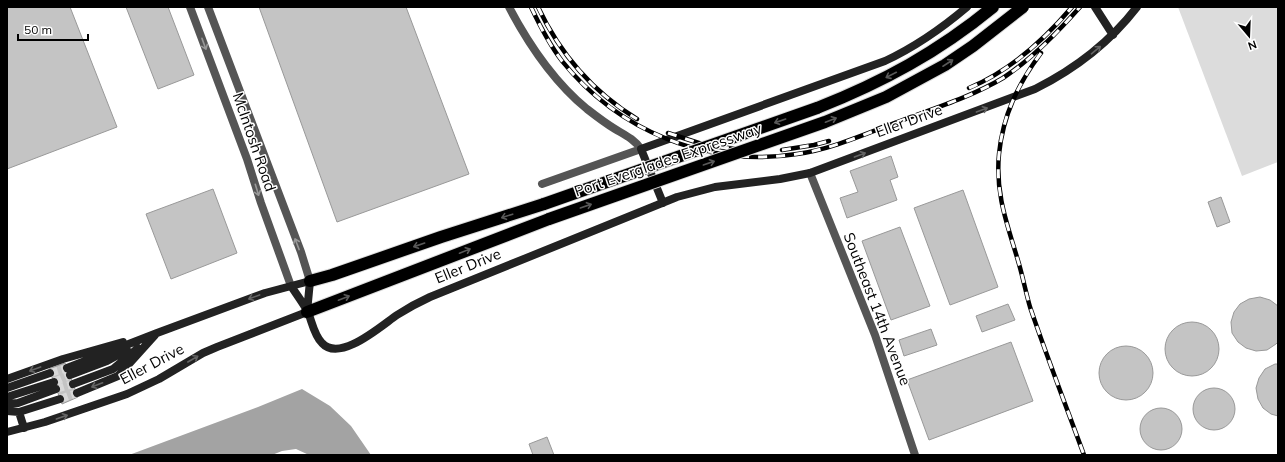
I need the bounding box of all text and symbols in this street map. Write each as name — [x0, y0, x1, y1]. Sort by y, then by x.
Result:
scale bar — [18, 16, 88, 42]
north arrow — [1229, 16, 1269, 56]
text: 50 m — [24, 22, 52, 37]
one-way arrow — [201, 37, 208, 50]
text: N — [1246, 37, 1258, 53]
one-way arrow — [1091, 45, 1101, 54]
one-way arrow — [942, 59, 953, 67]
one-way arrow — [885, 72, 897, 79]
street label: McIntosh Road — [229, 90, 280, 194]
street label: Eller Drive — [873, 100, 945, 141]
one-way arrow — [975, 105, 987, 113]
one-way arrow — [825, 115, 837, 123]
street label: Port Everglades Expressway — [572, 118, 764, 201]
one-way arrow — [774, 118, 787, 125]
one-way arrow — [853, 150, 865, 158]
one-way arrow — [702, 158, 714, 166]
one-way arrow — [253, 183, 261, 195]
one-way arrow — [580, 201, 592, 209]
one-way arrow — [501, 213, 514, 220]
street label: Southeast 14th Avenue — [839, 230, 915, 388]
one-way arrow — [293, 239, 301, 251]
one-way arrow — [414, 241, 426, 249]
street label: Eller Drive — [432, 244, 504, 287]
one-way arrow — [459, 247, 471, 255]
one-way arrow — [248, 294, 261, 301]
one-way arrow — [337, 294, 349, 302]
street label: Eller Drive — [117, 339, 187, 388]
one-way arrow — [187, 355, 199, 363]
one-way arrow — [29, 366, 41, 374]
one-way arrow — [92, 382, 104, 390]
one-way arrow — [55, 413, 68, 420]

